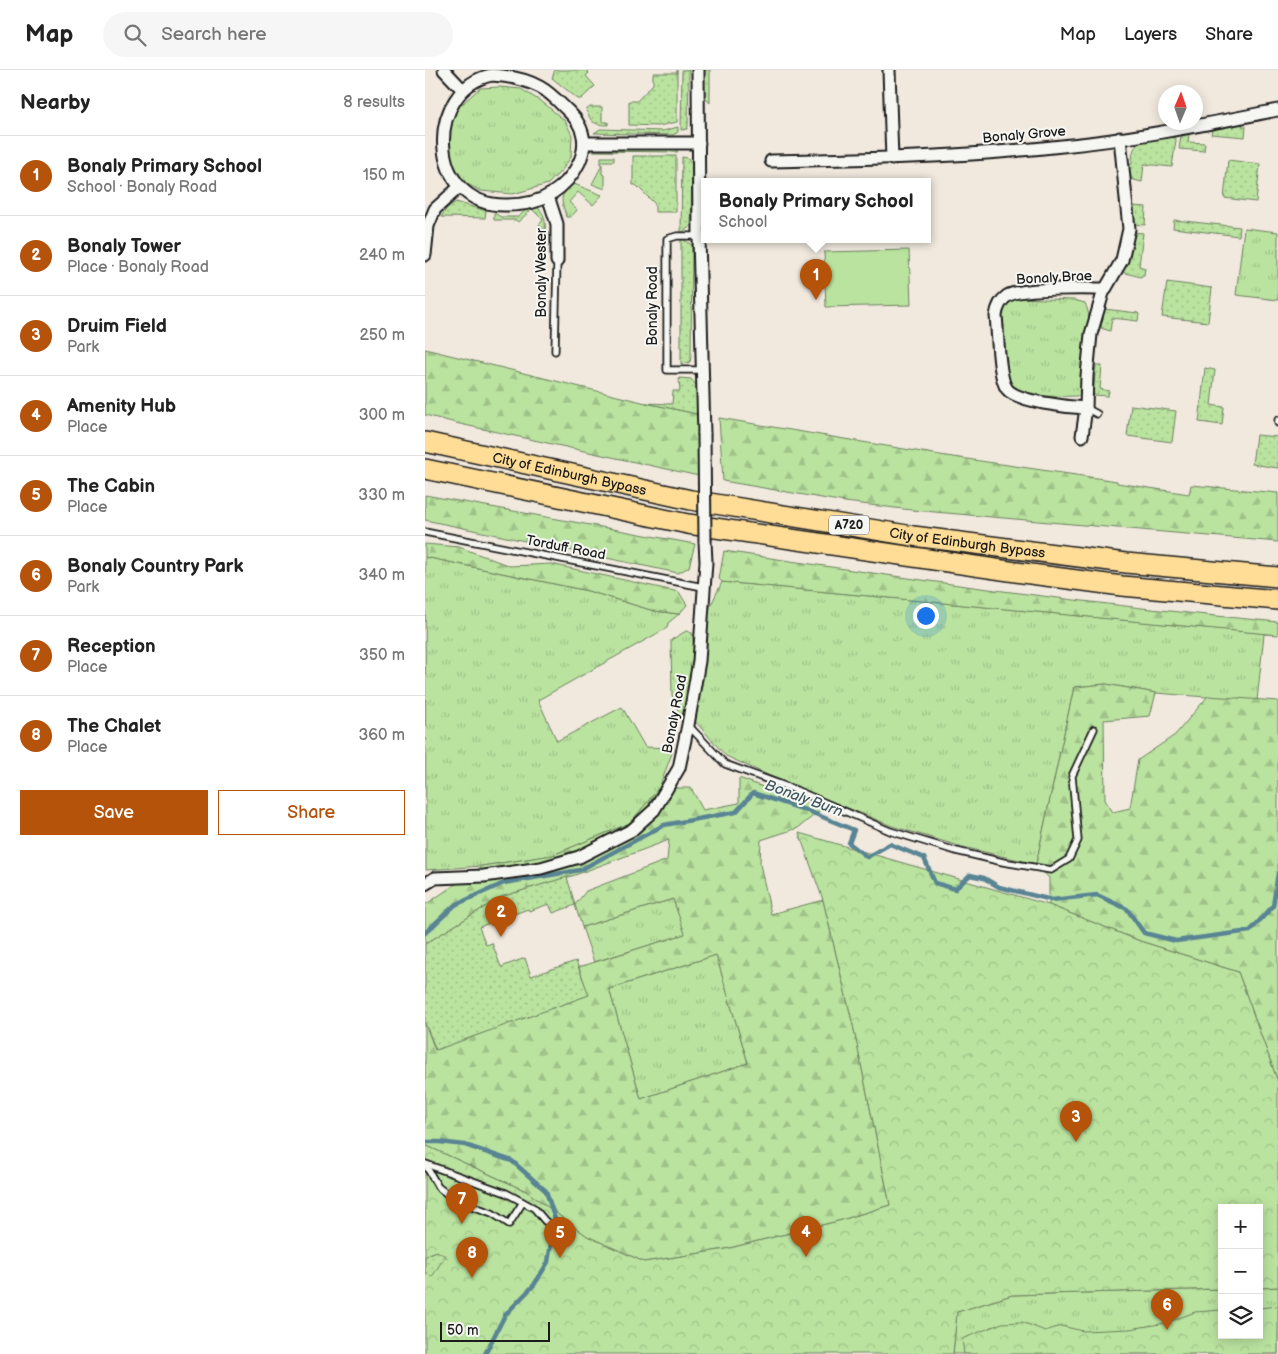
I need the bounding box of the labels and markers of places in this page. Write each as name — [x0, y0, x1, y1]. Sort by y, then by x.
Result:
pin: 1 — [800, 259, 832, 300]
pin: 2 — [485, 896, 517, 937]
pin: 3 — [1060, 1101, 1092, 1142]
pin: 7 — [446, 1183, 478, 1224]
pin: 4 — [790, 1216, 822, 1257]
pin: 5 — [544, 1217, 576, 1258]
pin: 8 — [456, 1237, 488, 1278]
pin: 6 — [1151, 1289, 1183, 1330]

